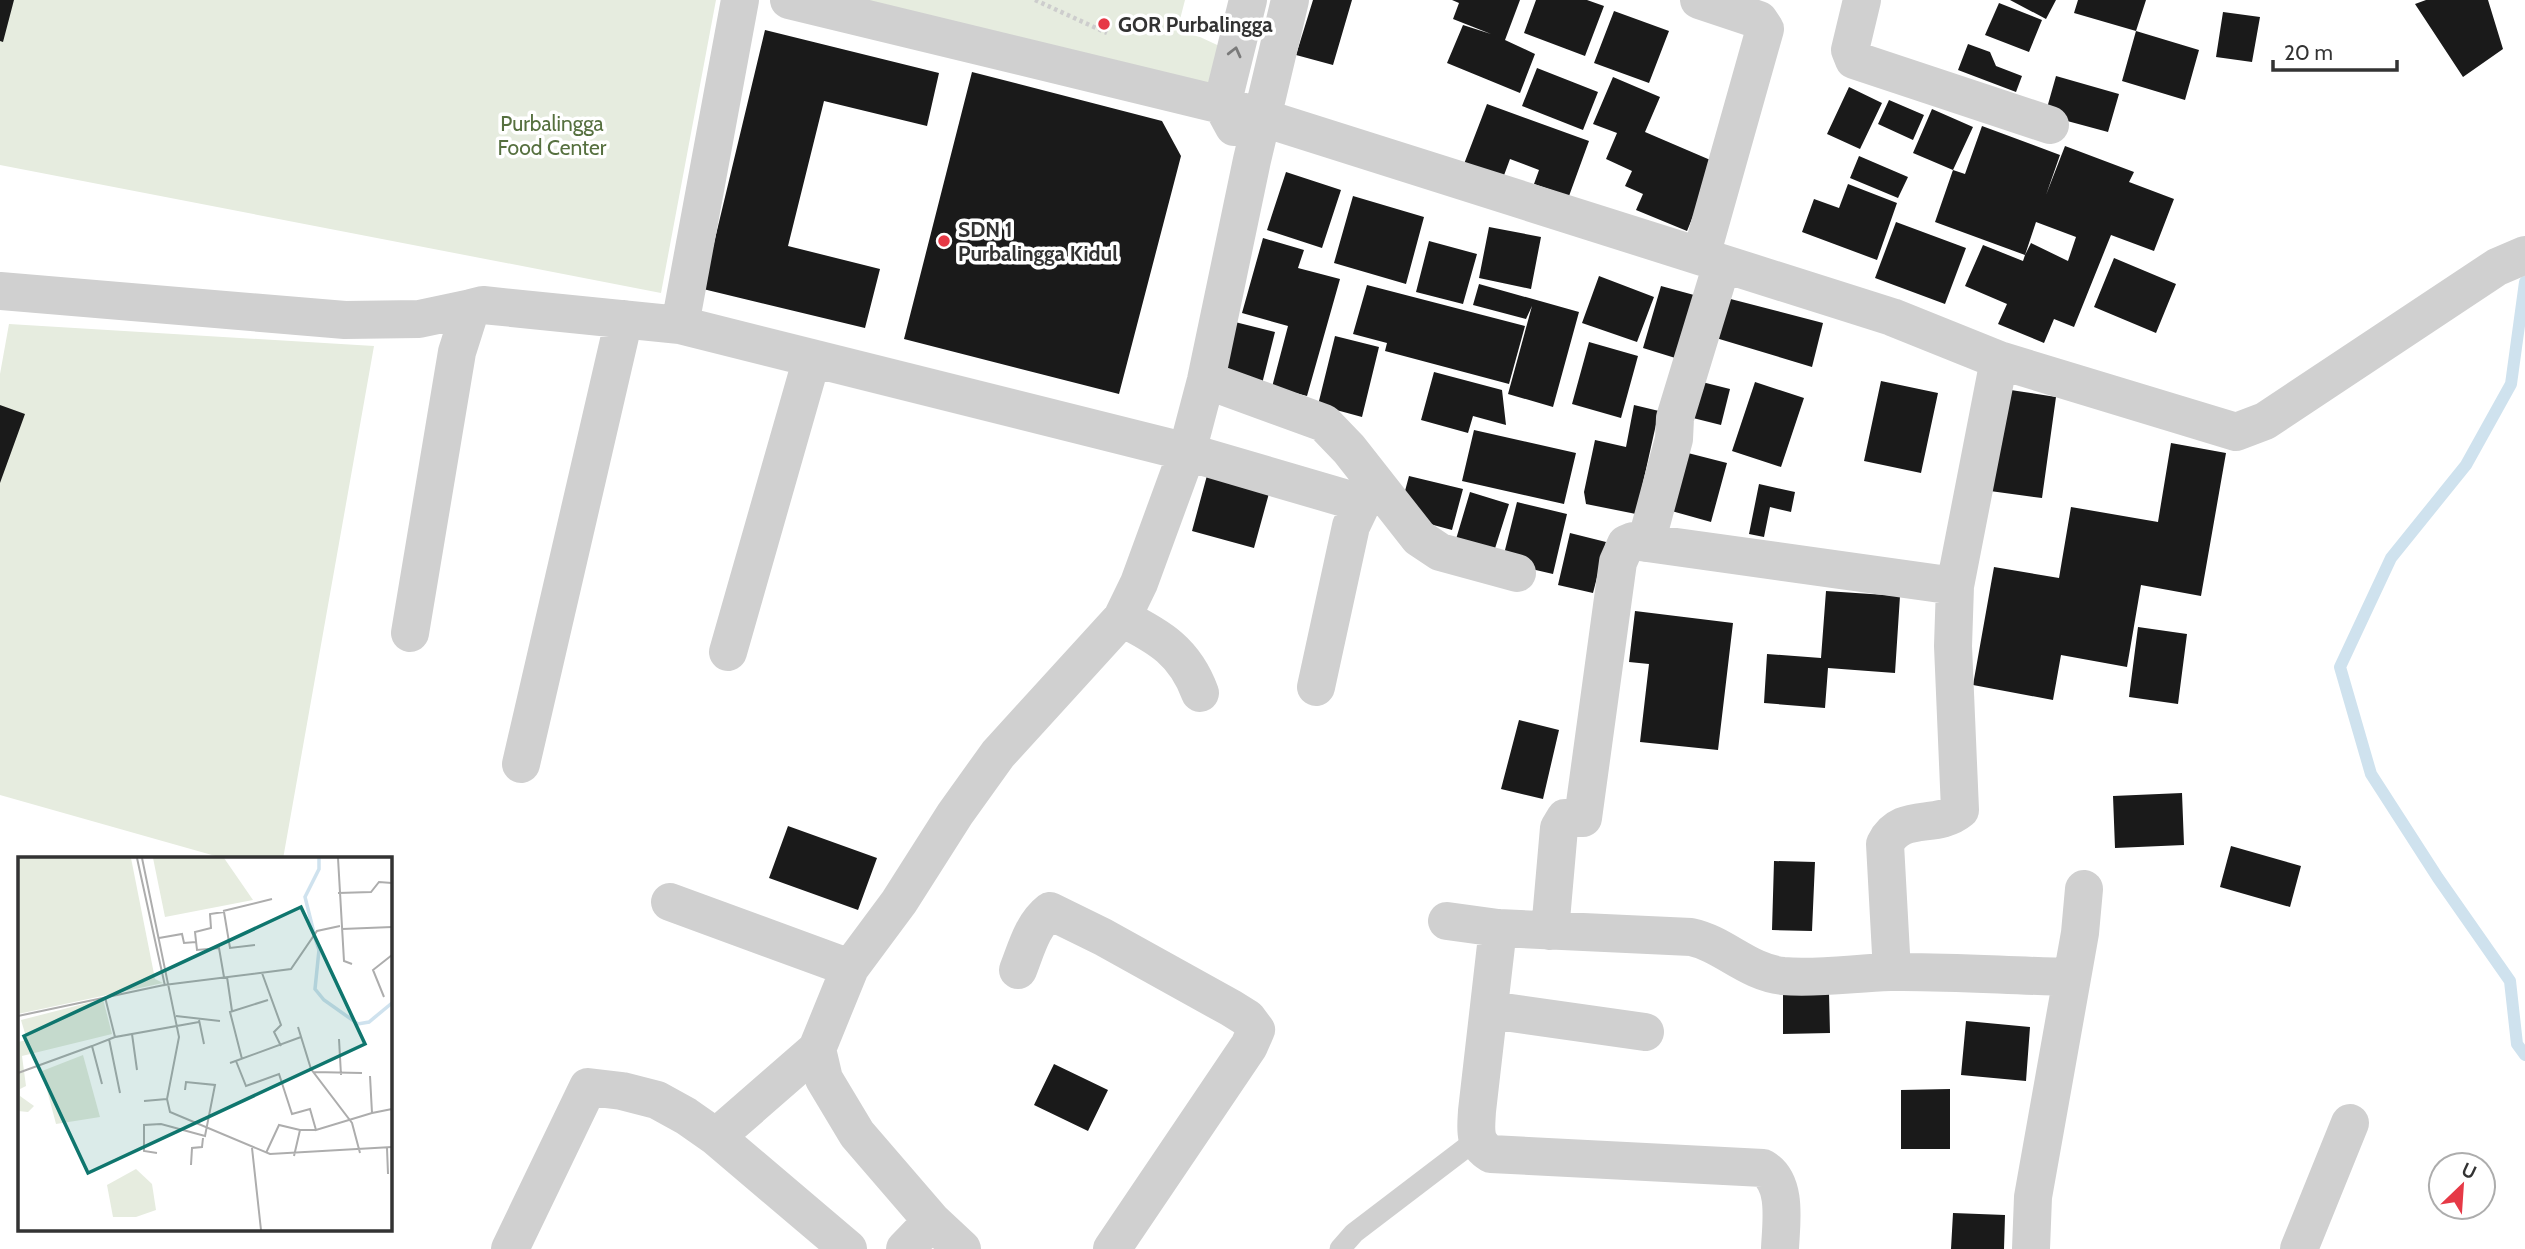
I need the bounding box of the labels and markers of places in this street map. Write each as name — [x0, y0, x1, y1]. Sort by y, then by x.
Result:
place label: GOR Purbalingga — [1118, 12, 1273, 37]
marker: GOR Purbalingga — [1096, 16, 1112, 32]
place label: SDN 1 Purbalingga Kidul — [958, 217, 1118, 266]
marker: SDN 1 Purbalingga Kidul — [936, 233, 952, 249]

